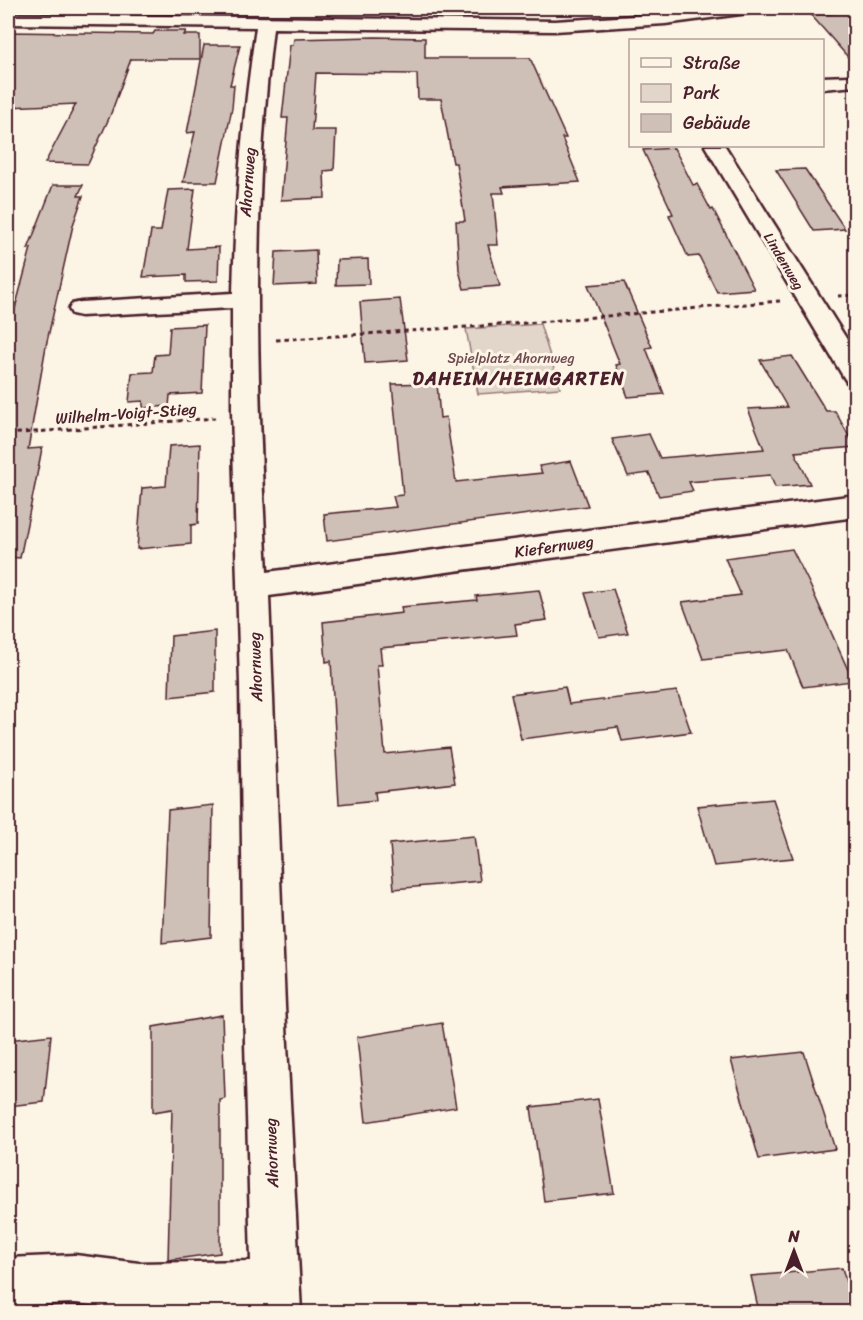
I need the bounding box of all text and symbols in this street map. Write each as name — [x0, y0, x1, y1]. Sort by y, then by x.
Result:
legend — [629, 39, 824, 147]
text: Straße — [683, 47, 740, 79]
text: Park — [683, 77, 720, 109]
text: Gebäude — [683, 107, 751, 139]
street label: Ahornweg — [231, 146, 264, 219]
street label: Lindenweg — [756, 228, 811, 295]
park label: Spielplatz Ahornweg — [448, 346, 574, 371]
district label: DAHEIM/HEIMGARTEN — [413, 363, 625, 395]
street label: Wilhelm-Voigt-Stieg — [54, 394, 198, 433]
street label: Kiefernweg — [513, 527, 596, 566]
street label: Ahornweg — [240, 632, 271, 703]
street label: Ahornweg — [256, 1118, 287, 1189]
north arrow — [764, 1221, 824, 1281]
text: N — [787, 1222, 800, 1251]

